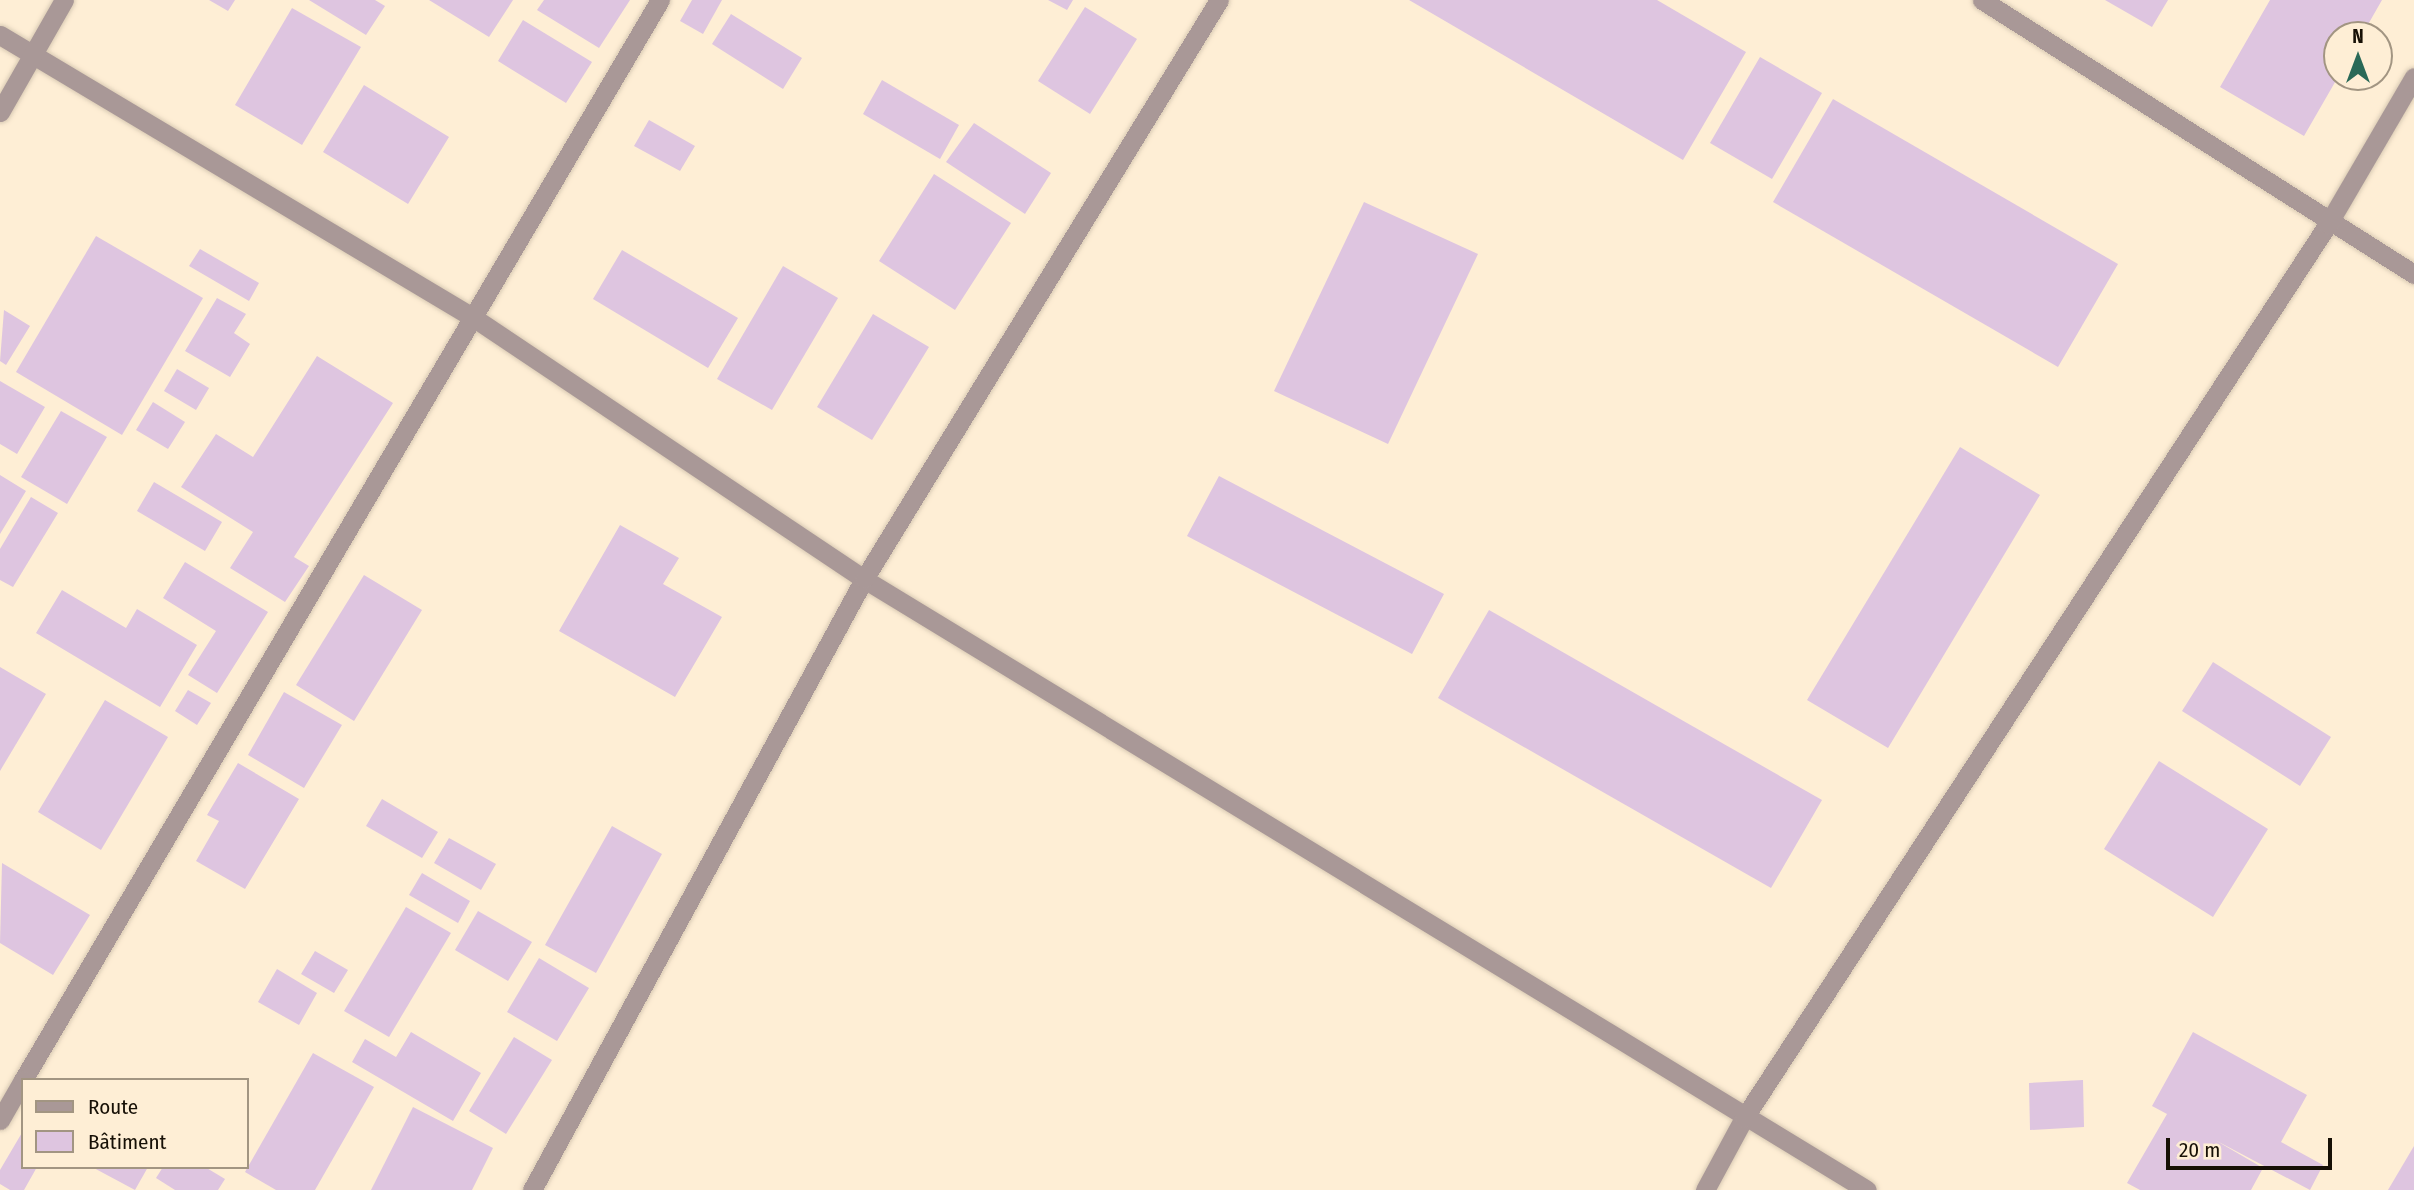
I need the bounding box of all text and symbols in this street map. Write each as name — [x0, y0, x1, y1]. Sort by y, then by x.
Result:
north arrow — [2323, 21, 2393, 91]
text: N — [2352, 25, 2364, 48]
legend — [21, 1078, 248, 1169]
text: Route — [88, 1094, 138, 1120]
scale bar — [2169, 1124, 2335, 1168]
text: Bâtiment — [88, 1129, 166, 1155]
text: 20 m — [2179, 1137, 2220, 1163]

